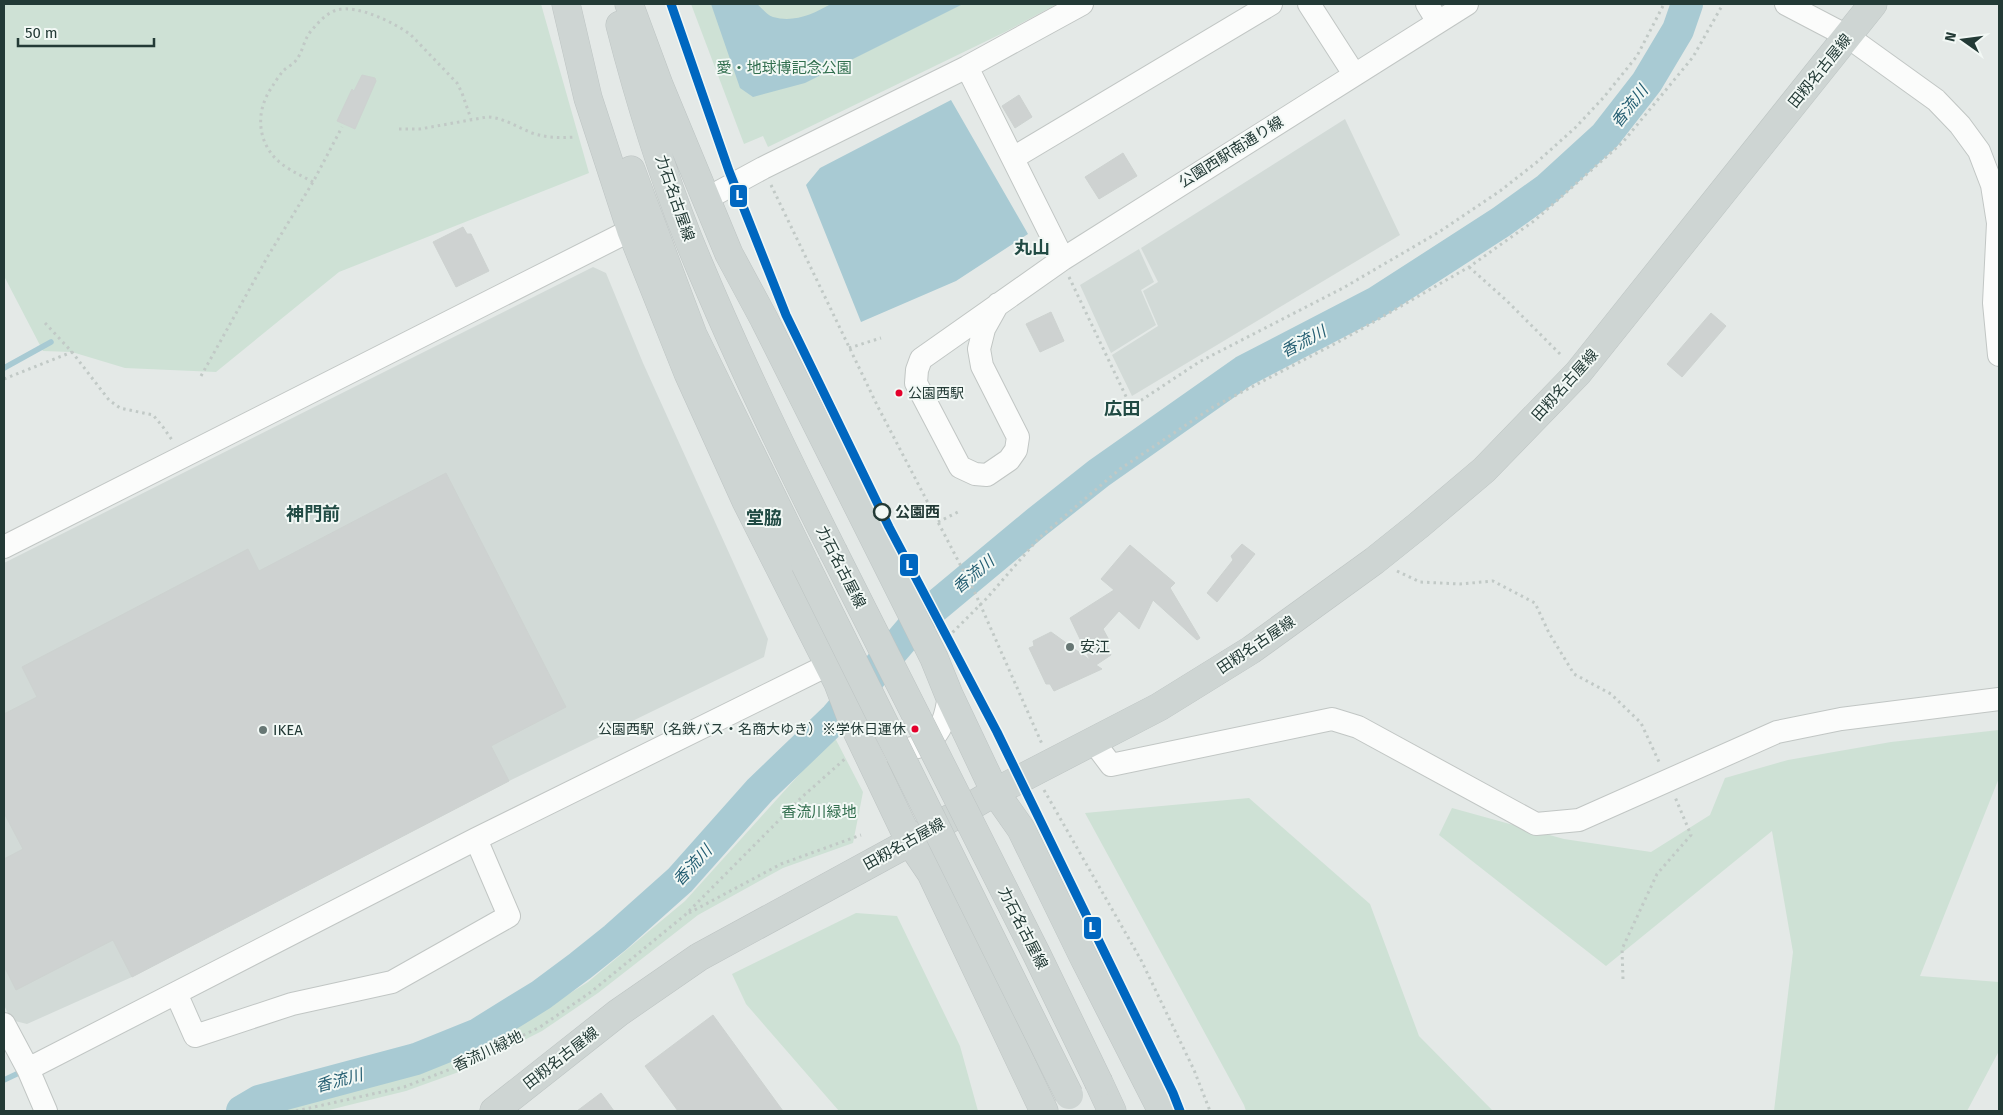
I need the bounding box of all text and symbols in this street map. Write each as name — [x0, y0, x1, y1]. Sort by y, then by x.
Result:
scale bar — [18, 15, 154, 47]
north arrow — [1938, 15, 1988, 65]
text: 50 m — [25, 24, 58, 42]
street label: 田籾名古屋線 — [1785, 30, 1855, 112]
text: N — [1941, 30, 1960, 44]
park label: 愛・地球博記念公園 — [716, 59, 852, 77]
water label: 香流川 — [1607, 80, 1653, 131]
street label: 公園西駅南通り線 — [1175, 113, 1287, 191]
street label: 力石名古屋線 — [652, 153, 698, 243]
line badge: L — [729, 184, 748, 208]
text: L — [735, 187, 743, 204]
district label: 丸山 — [1014, 237, 1050, 259]
water label: 香流川 — [1278, 321, 1331, 361]
street label: 田籾名古屋線 — [1528, 346, 1602, 424]
place label: 公園西駅 — [908, 385, 964, 402]
marker: 公園西駅 — [894, 388, 904, 398]
district label: 広田 — [1104, 398, 1140, 420]
district label: 神門前 — [286, 503, 340, 525]
marker: 公園西 — [873, 503, 891, 521]
place label: 公園西 — [895, 503, 940, 521]
district label: 堂脇 — [746, 507, 782, 529]
street label: 力石名古屋線 — [813, 523, 869, 611]
water label: 香流川 — [949, 550, 999, 597]
line badge: L — [899, 553, 919, 577]
text: L — [905, 557, 913, 574]
street label: 田籾名古屋線 — [1214, 612, 1298, 678]
place label: 安江 — [1080, 638, 1110, 656]
marker: 安江 — [1064, 641, 1076, 653]
place label: IKEA — [273, 721, 303, 739]
place label: 公園西駅（名鉄バス・名商大ゆき）※学休日運休 — [598, 721, 906, 738]
marker: IKEA — [257, 724, 269, 736]
marker: 公園西駅（名鉄バス・名商大ゆき）※学休日運休 — [910, 724, 920, 734]
park label: 香流川緑地 — [781, 803, 857, 821]
street label: 田籾名古屋線 — [860, 814, 948, 874]
water label: 香流川 — [669, 840, 717, 889]
street label: 力石名古屋線 — [995, 884, 1051, 972]
line badge: L — [1083, 916, 1102, 940]
text: L — [1088, 919, 1096, 936]
street label: 田籾名古屋線 — [520, 1023, 602, 1093]
street label: 香流川緑地 — [450, 1027, 526, 1075]
water label: 香流川 — [313, 1065, 367, 1096]

